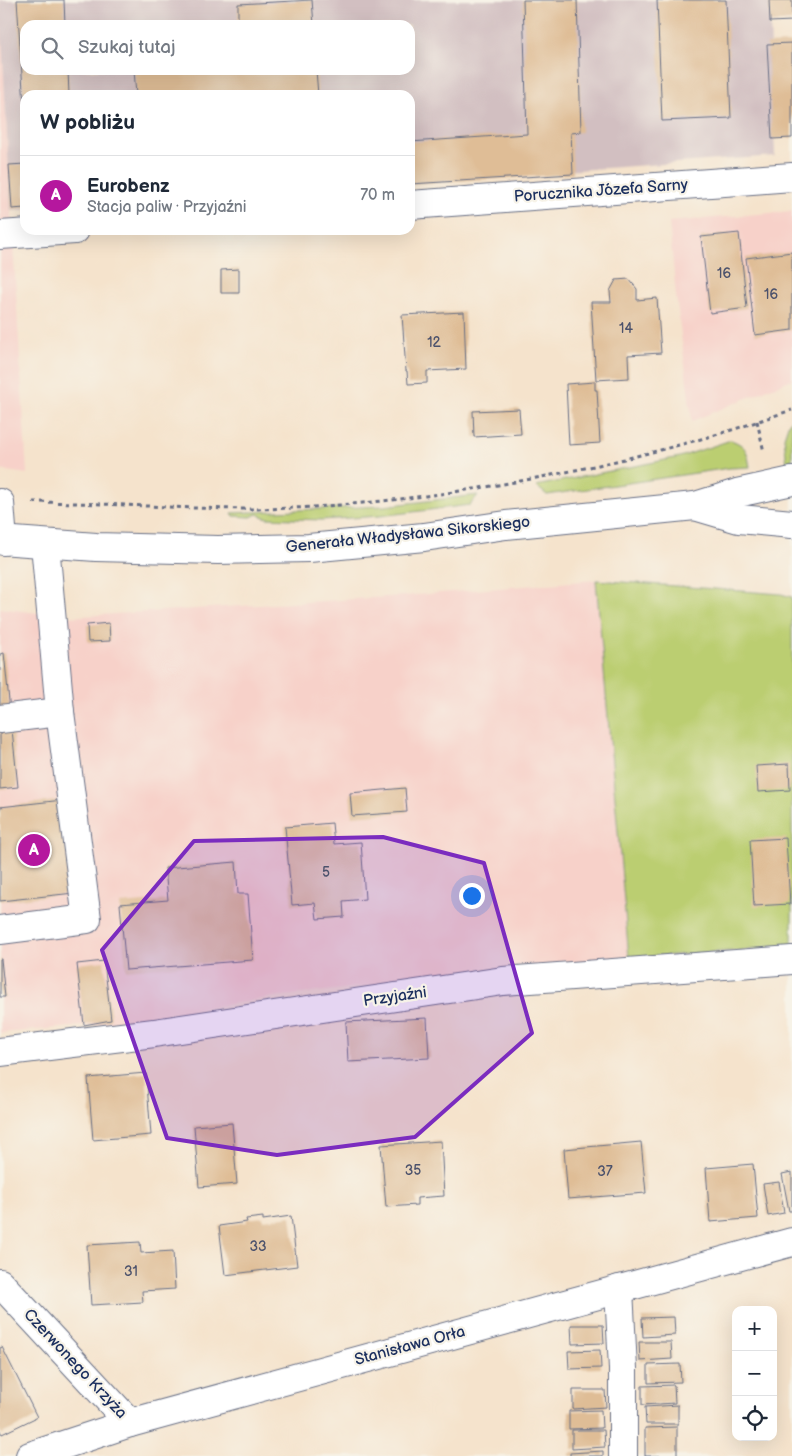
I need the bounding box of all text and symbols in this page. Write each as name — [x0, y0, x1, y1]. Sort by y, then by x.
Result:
search box — [20, 20, 415, 75]
icon: search — [38, 34, 66, 62]
text: Szukaj tutaj — [78, 36, 175, 59]
text: W pobliżu — [40, 110, 135, 135]
text: Eurobenz — [87, 175, 170, 198]
street label: Porucznika Józefa Sarny — [513, 175, 689, 207]
text: A — [51, 186, 61, 205]
text: 70 m — [360, 186, 395, 205]
text: Stacja paliw · Przyjaźni — [87, 198, 247, 217]
house number: 16 — [717, 265, 731, 282]
house number: 16 — [764, 286, 778, 303]
house number: 14 — [619, 320, 633, 337]
house number: 12 — [427, 334, 442, 351]
street label: Generała Władysława Sikorskiego — [285, 513, 531, 557]
pin: A — [18, 831, 50, 869]
house number: 5 — [322, 864, 330, 881]
your location — [459, 883, 485, 909]
street label: Przyjaźni — [362, 983, 428, 1011]
house number: 35 — [405, 1162, 421, 1179]
house number: 37 — [597, 1163, 613, 1180]
house number: 33 — [249, 1238, 267, 1255]
house number: 31 — [124, 1263, 138, 1280]
street label: Czerwonego Krzyża — [19, 1305, 131, 1423]
map controls — [732, 1306, 777, 1441]
button: + — [732, 1306, 777, 1351]
street label: Stanisława Orła — [353, 1322, 467, 1370]
button: − — [732, 1351, 777, 1396]
button: locate — [732, 1396, 777, 1441]

